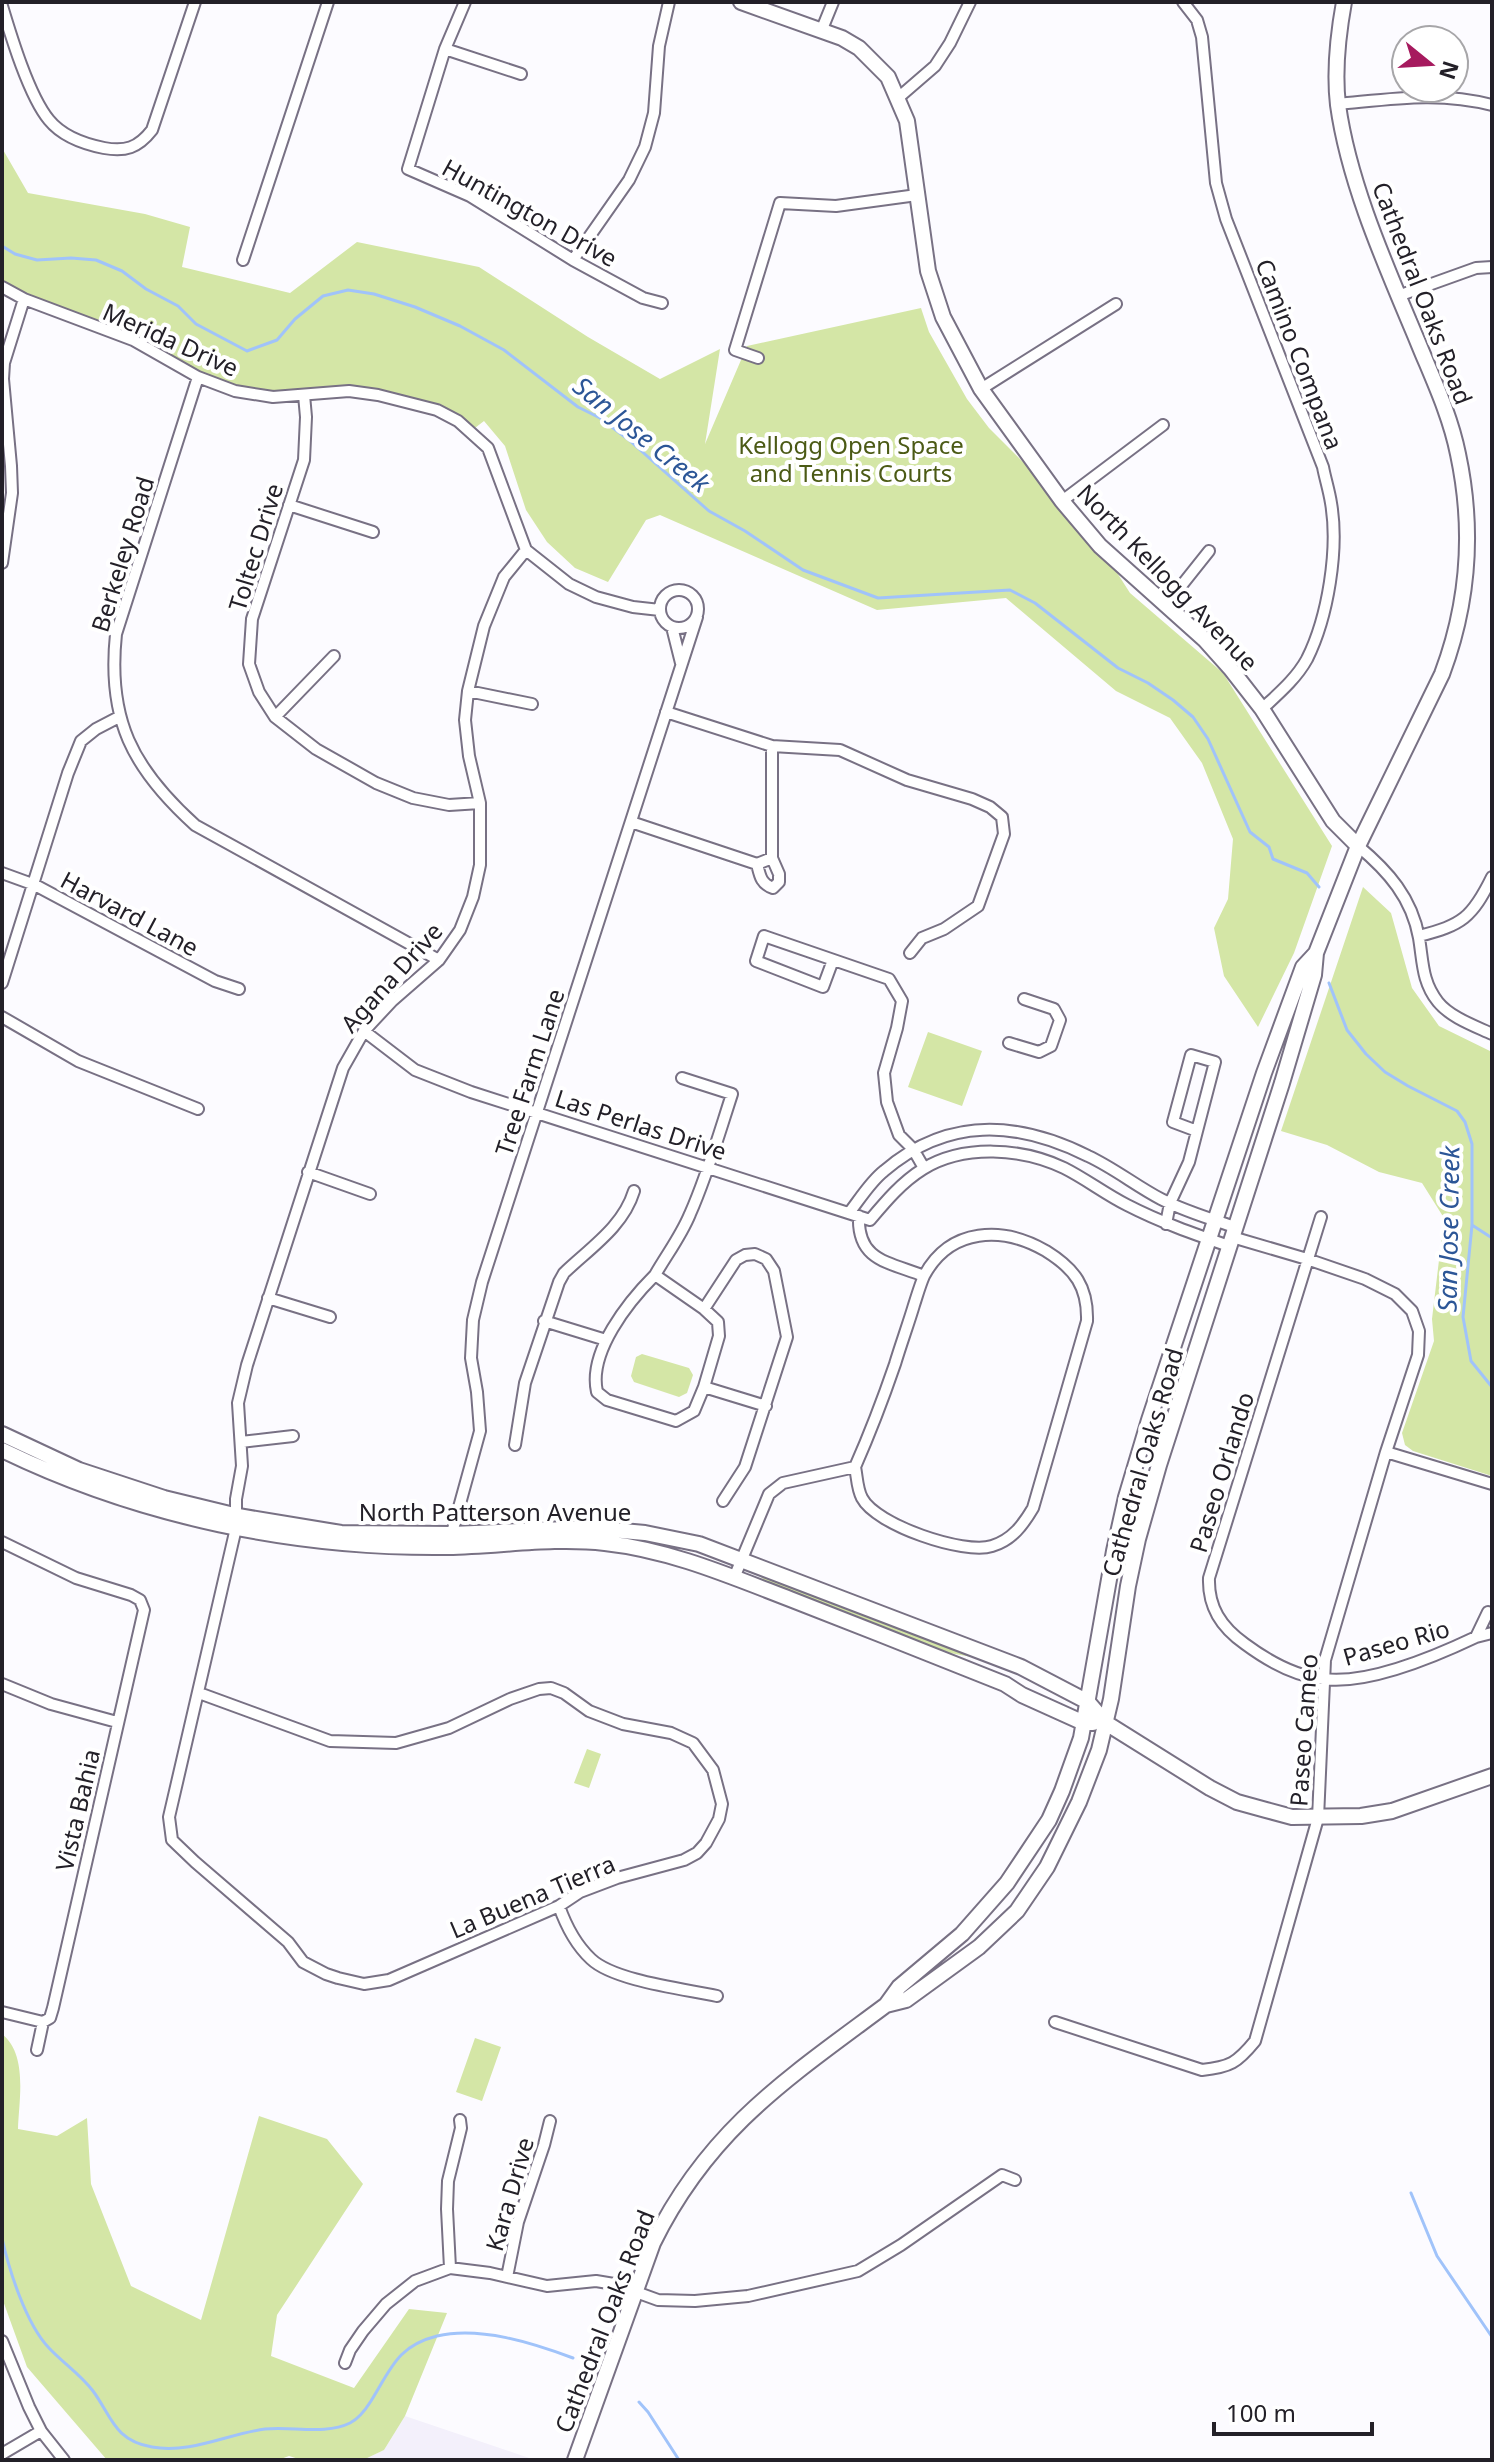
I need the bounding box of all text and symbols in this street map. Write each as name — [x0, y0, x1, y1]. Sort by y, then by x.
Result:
north arrow — [1390, 24, 1470, 104]
text: N — [1433, 57, 1467, 84]
street label: Huntington Drive — [436, 150, 624, 274]
street label: Cathedral Oaks Road — [1365, 177, 1481, 409]
street label: Camino Compana — [1248, 254, 1352, 454]
street label: Merida Drive — [98, 294, 244, 384]
water label: San Jose Creek — [566, 368, 719, 501]
park label: Kellogg Open Space and Tennis Courts — [738, 428, 964, 489]
street label: Berkeley Road — [83, 472, 161, 636]
street label: North Kellogg Avenue — [1070, 476, 1266, 678]
street label: Toltec Drive — [220, 479, 290, 615]
street label: Harvard Lane — [55, 863, 205, 963]
street label: Agana Drive — [333, 915, 449, 1039]
street label: Tree Farm Lane — [486, 984, 572, 1160]
street label: Las Perlas Drive — [551, 1081, 731, 1167]
water label: San Jose Creek — [1429, 1144, 1467, 1312]
street label: Cathedral Oaks Road — [1094, 1344, 1190, 1580]
street label: Paseo Orlando — [1181, 1388, 1261, 1556]
street label: North Patterson Avenue — [359, 1495, 631, 1528]
street label: Paseo Rio — [1339, 1611, 1453, 1673]
street label: Paseo Cameo — [1281, 1653, 1325, 1807]
street label: Vista Bahia — [47, 1746, 107, 1874]
street label: La Buena Tierra — [444, 1846, 620, 1946]
street label: Kara Drive — [477, 2133, 541, 2255]
street label: Cathedral Oaks Road — [546, 2205, 662, 2437]
scale bar — [1214, 2386, 1372, 2436]
text: 100 m — [1226, 2396, 1296, 2429]

